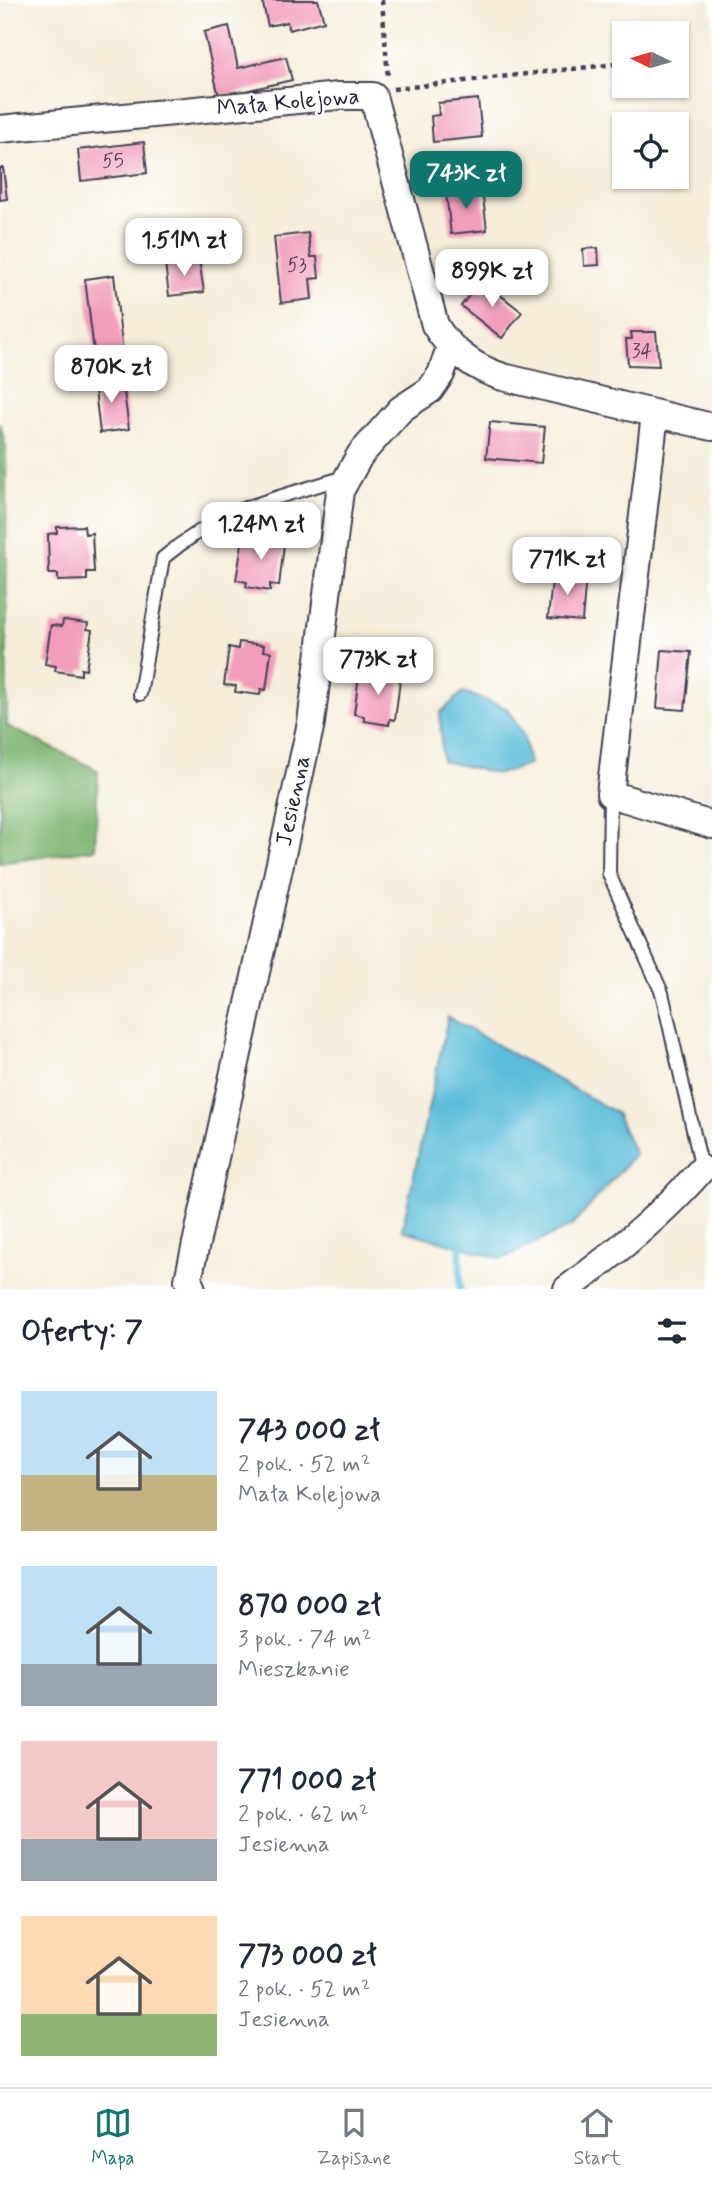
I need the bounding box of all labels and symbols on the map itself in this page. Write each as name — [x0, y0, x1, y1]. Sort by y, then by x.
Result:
north arrow — [612, 21, 690, 98]
street label: Mała Kolejowa — [215, 82, 361, 124]
house number: 55 — [102, 149, 124, 174]
pin: 743K zł — [401, 152, 531, 211]
pin: 1.51M zł — [112, 218, 256, 278]
pin: 899K zł — [427, 250, 557, 309]
house number: 53 — [287, 253, 307, 278]
house number: 34 — [632, 339, 652, 364]
pin: 870K zł — [46, 346, 176, 405]
pin: 1.24M zł — [189, 503, 333, 562]
pin: 771K zł — [502, 538, 632, 597]
pin: 773K zł — [313, 638, 443, 697]
street label: Jesienna — [270, 753, 318, 849]

